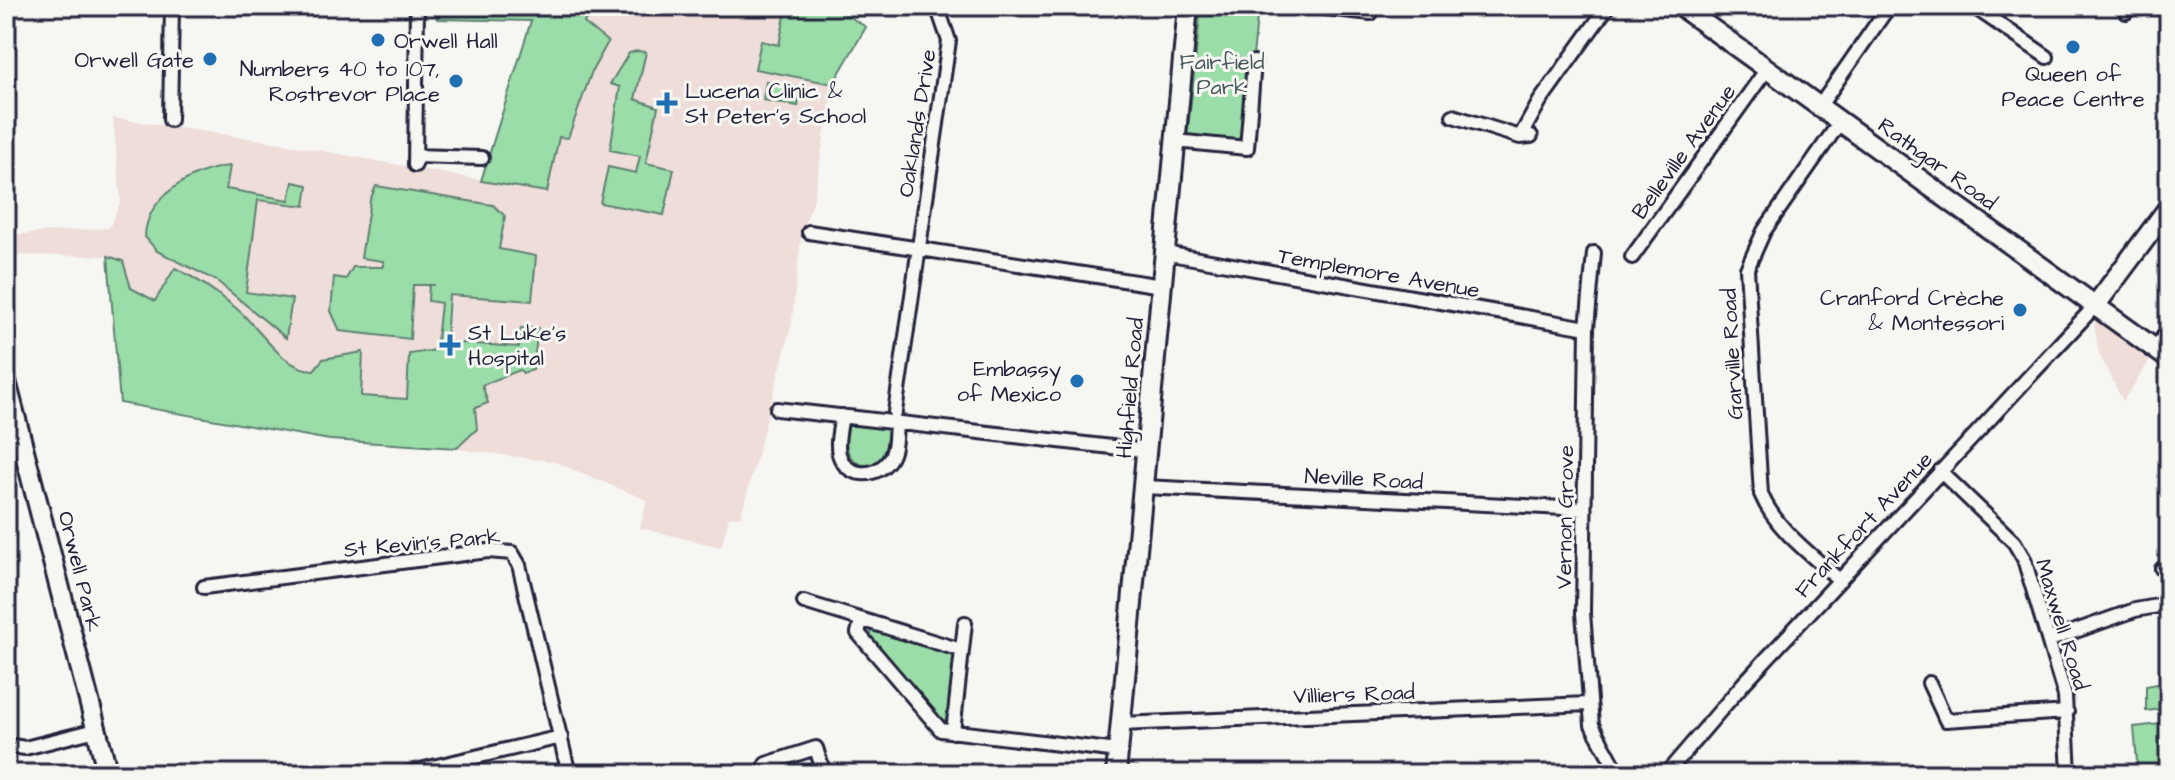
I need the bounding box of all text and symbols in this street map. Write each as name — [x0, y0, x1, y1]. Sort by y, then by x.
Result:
place label: Orwell Hall — [394, 26, 498, 57]
marker: Orwell Hall — [369, 31, 387, 49]
marker: Queen of Peace Centre — [2064, 38, 2082, 56]
place label: Orwell Gate — [74, 45, 194, 76]
street label: Oaklands Drive — [890, 47, 944, 199]
park label: Fairfield Park — [1180, 47, 1264, 103]
marker: Orwell Gate — [201, 50, 219, 68]
place label: Numbers 40 to 107, Rostrevor Place — [240, 54, 440, 110]
place label: Queen of Peace Centre — [2001, 59, 2145, 115]
marker: Numbers 40 to 107, Rostrevor Place — [447, 72, 465, 90]
place label: Lucena Clinic & St Peter's School — [685, 76, 866, 132]
street label: Belleville Avenue — [1625, 78, 1744, 226]
marker: Lucena Clinic & St Peter's School — [656, 92, 678, 114]
street label: Rathgar Road — [1871, 110, 2003, 219]
street label: Templemore Avenue — [1276, 240, 1482, 306]
place label: Cranford Crèche & Montessori — [1820, 283, 2004, 339]
street label: Garville Road — [1714, 287, 1751, 420]
marker: Cranford Crèche & Montessori — [2011, 301, 2029, 319]
street label: Highfield Road — [1109, 316, 1153, 460]
place label: St Luke's Hospital — [468, 318, 566, 374]
marker: St Luke's Hospital — [439, 334, 461, 356]
place label: Embassy of Mexico — [957, 354, 1062, 410]
marker: Embassy of Mexico — [1068, 372, 1086, 390]
street label: Vernon Grove — [1549, 445, 1582, 589]
street label: Frankfort Avenue — [1788, 445, 1940, 605]
street label: Neville Road — [1304, 461, 1424, 498]
street label: Orwell Park — [50, 508, 110, 635]
street label: St Kevin's Park — [343, 521, 502, 566]
street label: Maxwell Road — [2027, 555, 2096, 694]
street label: Villiers Road — [1293, 677, 1415, 712]

